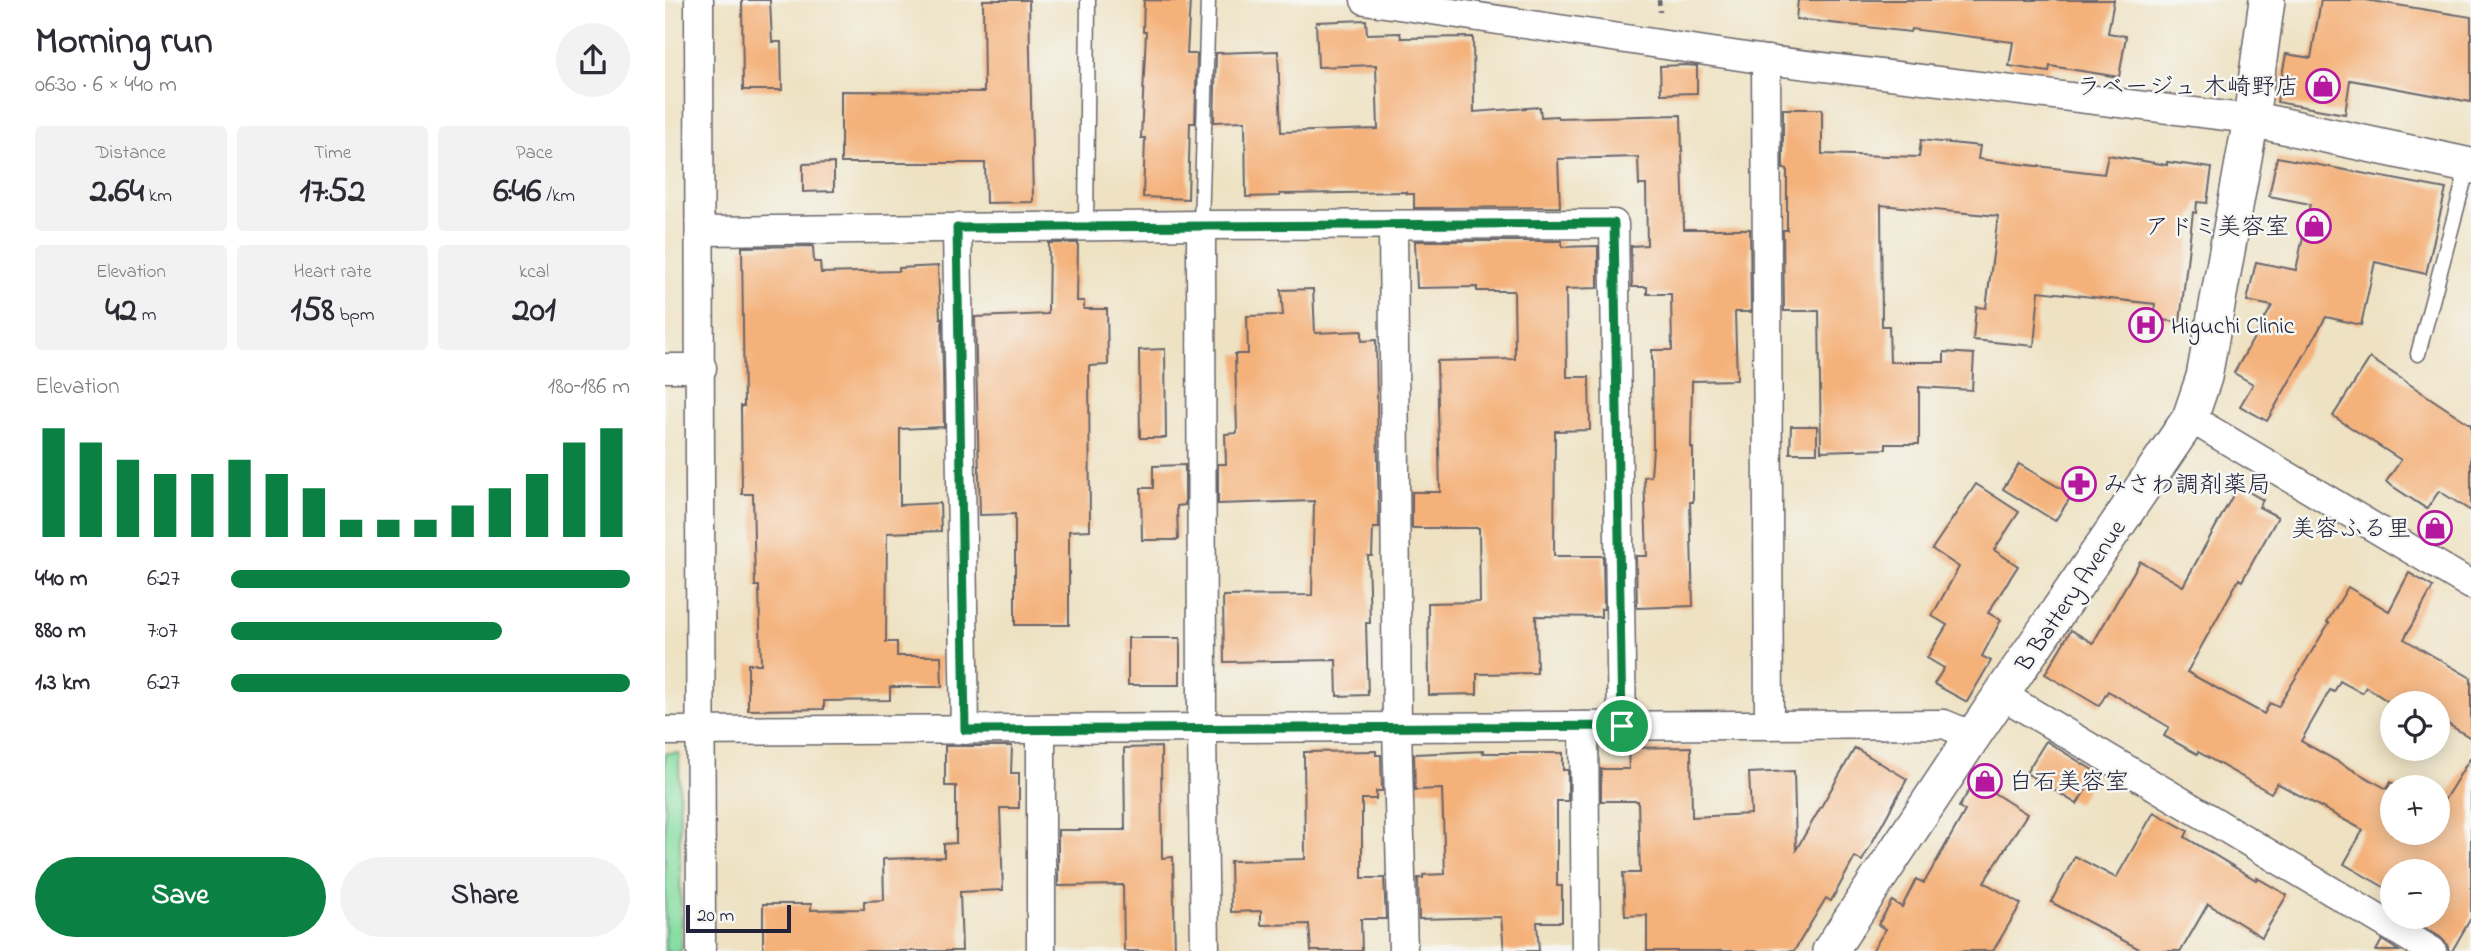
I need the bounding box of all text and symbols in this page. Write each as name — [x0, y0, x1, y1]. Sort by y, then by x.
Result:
text: Morning run — [35, 15, 213, 71]
button: share — [556, 23, 630, 97]
shop icon: ラベージュ 木崎野店 — [2304, 67, 2342, 105]
text: 06:30 · 6 × 440 m — [35, 69, 177, 102]
place label: ラベージュ 木崎野店 — [2077, 71, 2299, 106]
text: Distance — [96, 140, 166, 167]
text: Time — [314, 140, 351, 167]
text: Pace — [516, 140, 553, 167]
text: 2.64 — [90, 167, 144, 218]
text: 17:52 — [300, 167, 365, 218]
text: 6:46 — [493, 167, 541, 218]
text: km — [144, 183, 172, 210]
text: /km — [541, 183, 575, 210]
shop icon: アドミ美容室 — [2295, 207, 2333, 245]
place label: アドミ美容室 — [2145, 211, 2289, 246]
text: Elevation — [96, 259, 166, 286]
text: Heart rate — [294, 259, 371, 286]
text: kcal — [519, 259, 549, 286]
text: 42 — [105, 286, 137, 337]
text: 158 — [290, 286, 335, 337]
text: 201 — [512, 286, 556, 337]
text: m — [137, 302, 156, 329]
text: bpm — [335, 302, 375, 329]
hospital icon: Higuchi Clinic — [2127, 306, 2165, 344]
place label: Higuchi Clinic — [2171, 310, 2295, 345]
text: Elevation — [35, 371, 120, 404]
text: 180–186 m — [548, 371, 630, 404]
pharmacy icon: みさわ調剤薬局 — [2060, 465, 2098, 503]
place label: みさわ調剤薬局 — [2103, 469, 2271, 504]
shop icon: 美容ふる里 — [2416, 509, 2454, 547]
street label: B Battery Avenue — [2008, 513, 2137, 681]
place label: 美容ふる里 — [2291, 513, 2411, 548]
text: 440 m — [35, 563, 88, 596]
text: 6:27 — [147, 563, 180, 596]
text: 880 m — [35, 615, 86, 648]
text: 7:07 — [147, 615, 178, 648]
text: 1.3 km — [35, 667, 90, 700]
text: 6:27 — [147, 667, 180, 700]
map controls — [2380, 691, 2450, 929]
button: locate — [2380, 691, 2450, 761]
pin — [1592, 696, 1652, 756]
icon: arrive — [1603, 707, 1641, 745]
shop icon: 白石美容室 — [1966, 762, 2004, 800]
place label: 白石美容室 — [2009, 766, 2129, 801]
button: + — [2380, 775, 2450, 845]
button: Save — [35, 857, 326, 937]
button: Share — [340, 857, 630, 937]
button: − — [2380, 859, 2450, 929]
scale bar — [686, 902, 791, 934]
text: 20 m — [697, 903, 734, 930]

